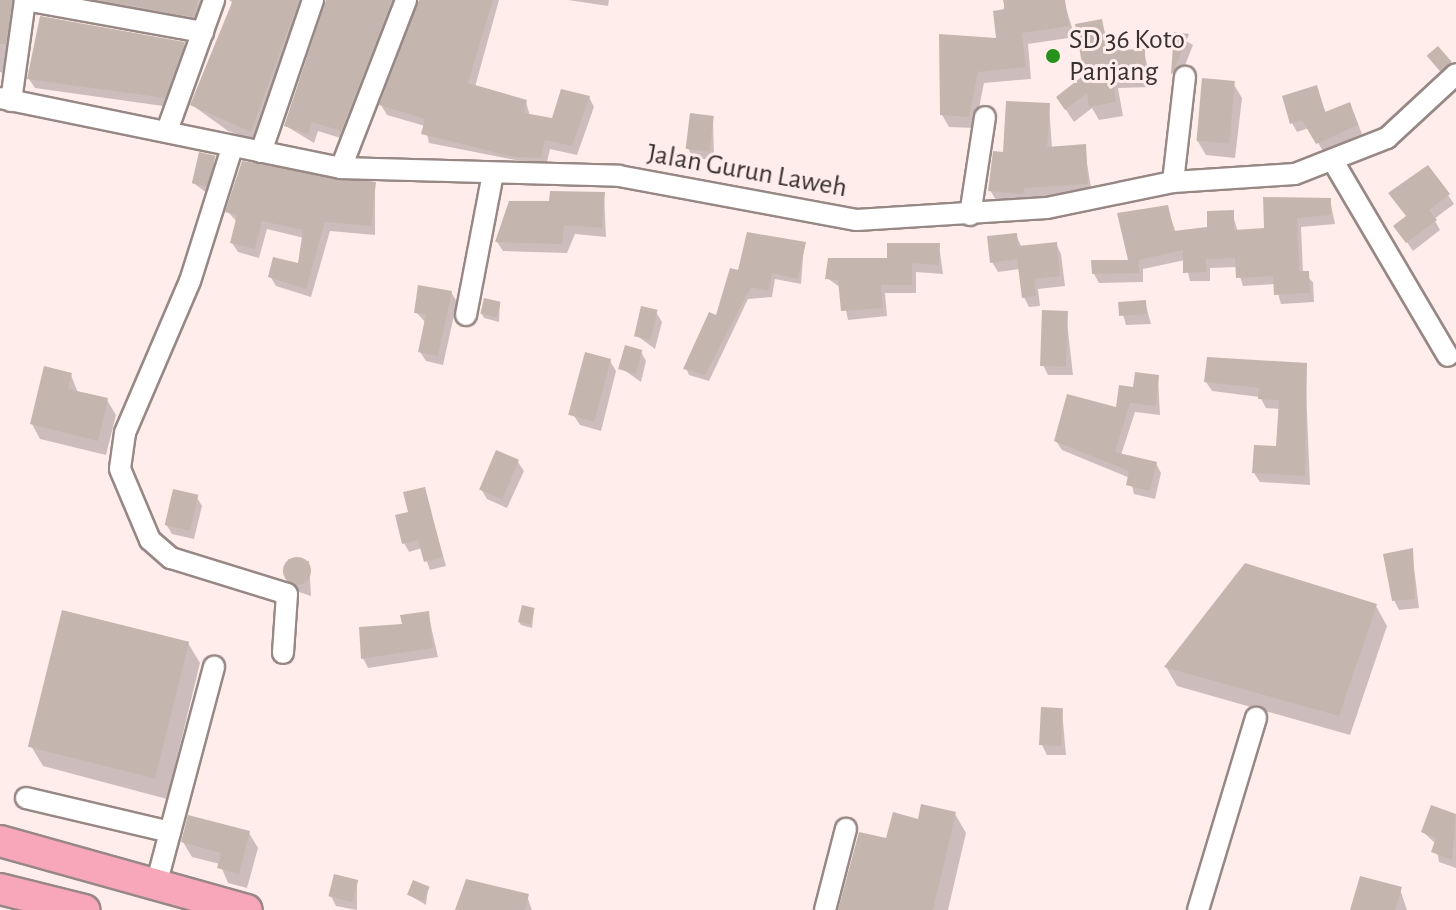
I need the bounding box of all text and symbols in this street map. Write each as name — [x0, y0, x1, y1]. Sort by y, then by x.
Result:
place label: SD 36 Koto Panjang — [1069, 23, 1185, 89]
marker: SD 36 Koto Panjang — [1044, 47, 1062, 65]
street label: Jalan Gurun Laweh — [645, 137, 849, 205]

